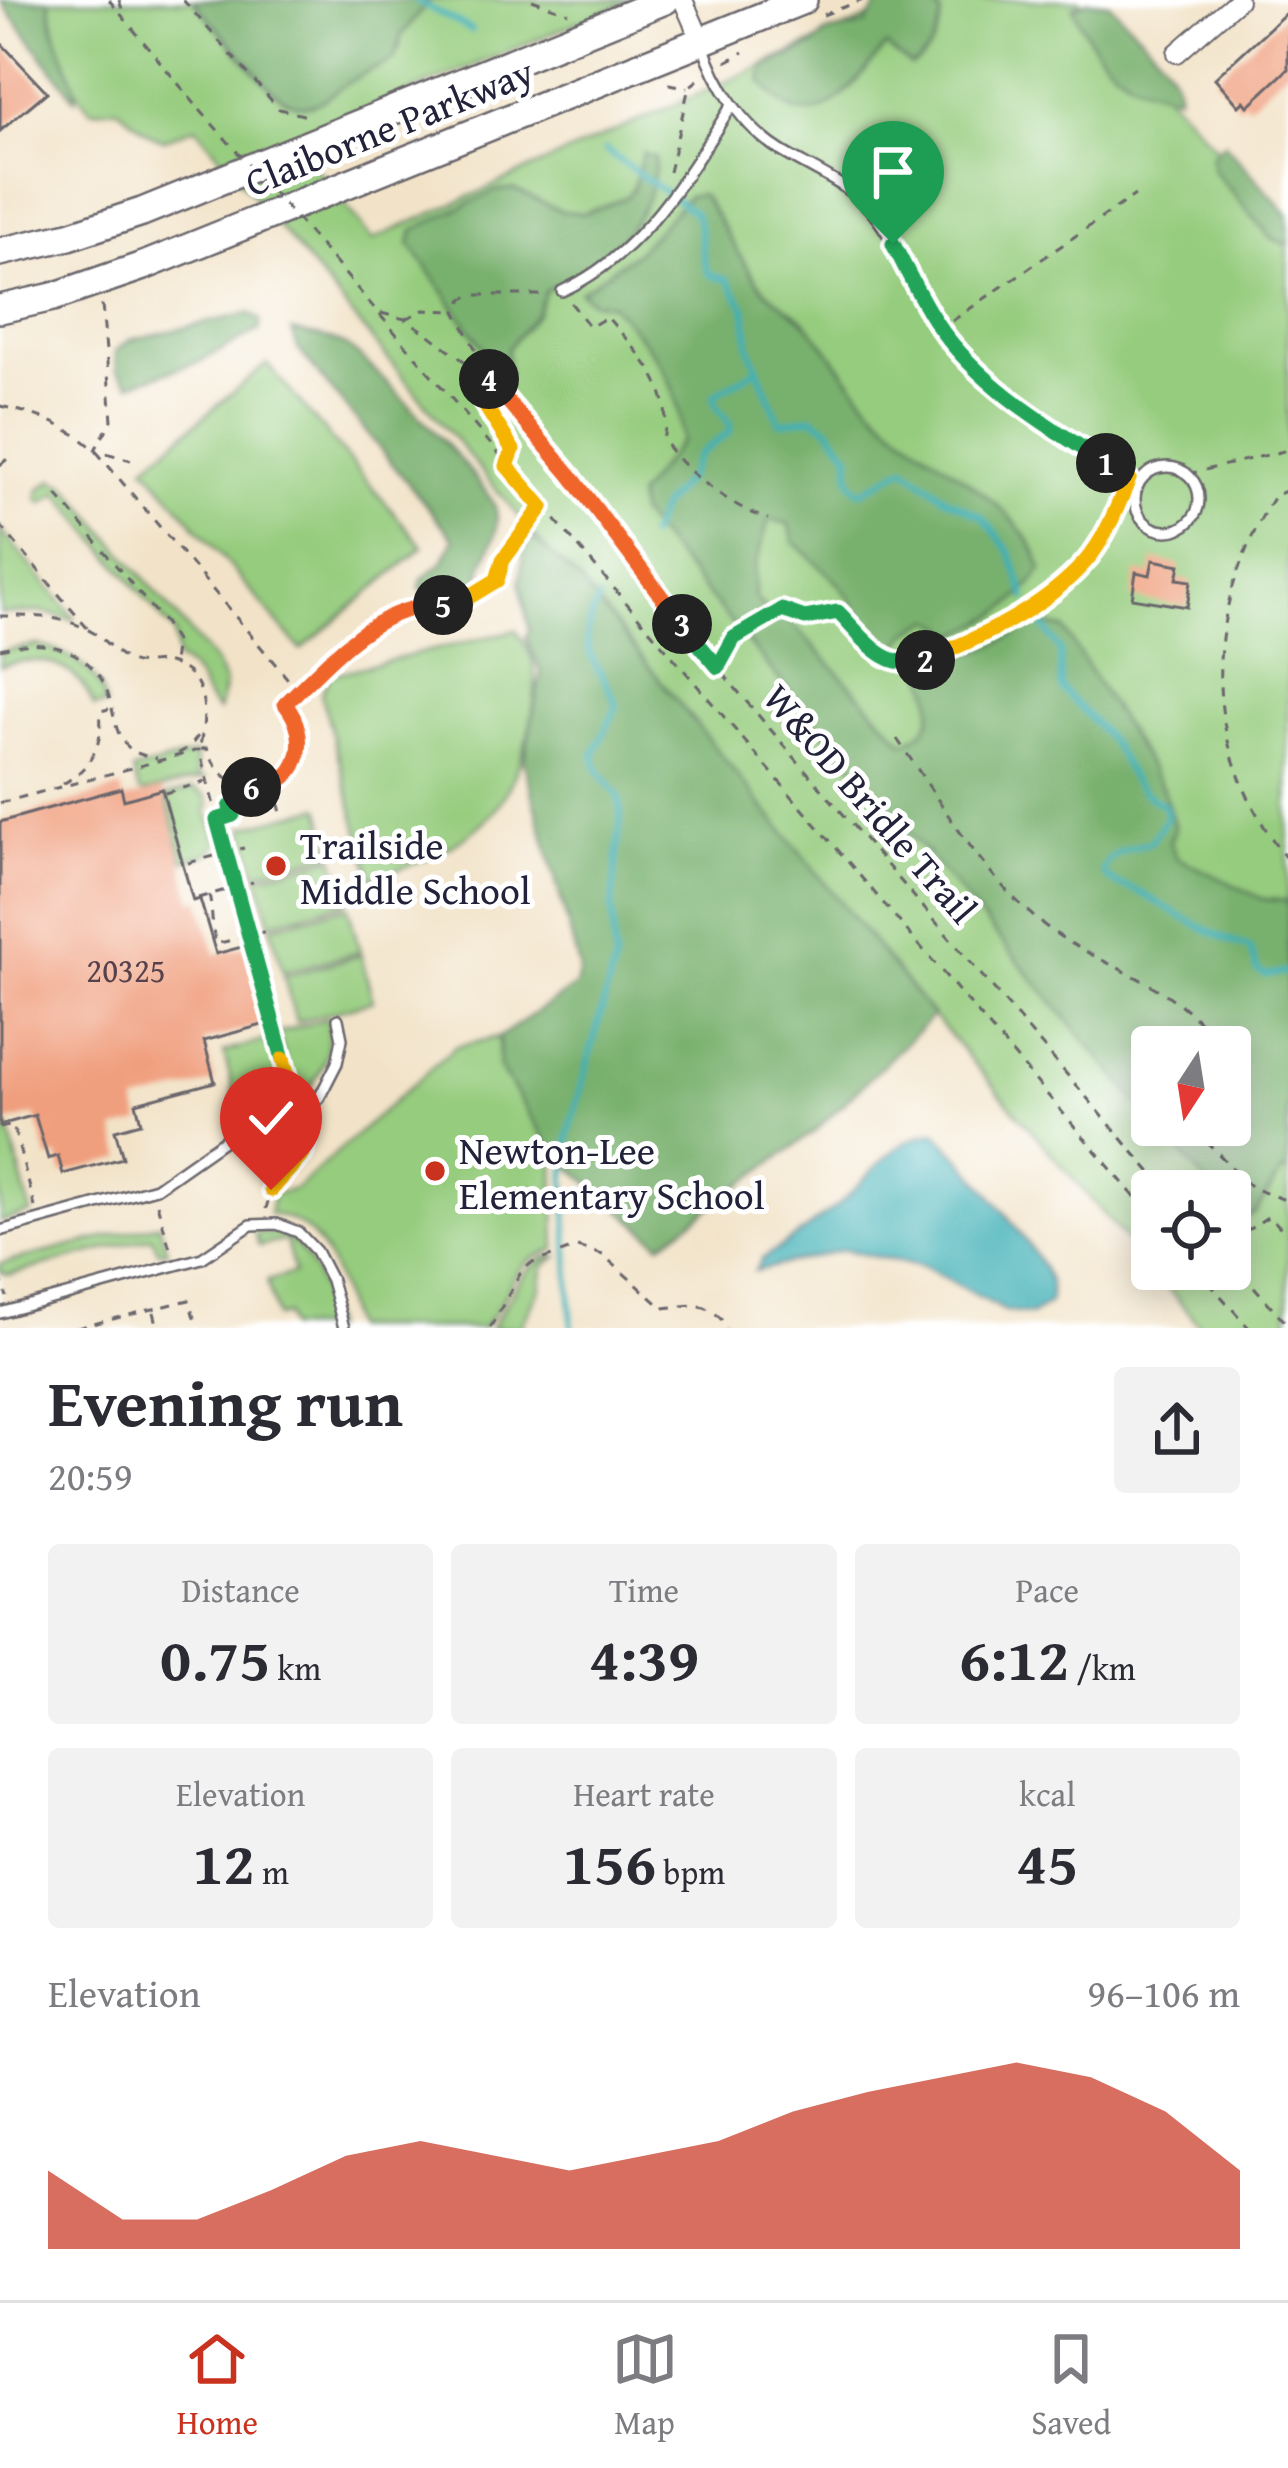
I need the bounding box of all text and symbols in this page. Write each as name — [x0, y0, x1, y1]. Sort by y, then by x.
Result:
street label: Claiborne Parkway — [236, 42, 542, 210]
pin — [842, 121, 944, 244]
icon: arrive — [860, 139, 926, 205]
pin: 4 — [459, 349, 519, 409]
text: 4 — [480, 355, 498, 403]
pin: 1 — [1076, 433, 1136, 493]
text: 1 — [1097, 439, 1115, 487]
pin: 5 — [413, 575, 473, 635]
text: 5 — [434, 581, 452, 629]
pin: 3 — [652, 594, 712, 654]
text: 3 — [673, 600, 691, 648]
pin: 2 — [895, 630, 955, 690]
text: 2 — [916, 636, 934, 684]
street label: W&OD Bridle Trail — [751, 671, 991, 935]
pin: 6 — [221, 757, 281, 817]
text: 6 — [242, 763, 260, 811]
place label: Trailside Middle School — [300, 816, 531, 918]
marker: Trailside Middle School — [263, 853, 289, 879]
house number: 20325 — [86, 946, 166, 994]
north arrow — [1131, 1026, 1251, 1146]
map controls — [1131, 1026, 1251, 1290]
pin — [220, 1067, 322, 1190]
icon: check — [238, 1085, 304, 1151]
place label: Newton-Lee Elementary School — [459, 1121, 765, 1223]
marker: Newton-Lee Elementary School — [422, 1158, 448, 1184]
button: locate — [1131, 1170, 1251, 1290]
text: Evening run — [48, 1353, 403, 1450]
button: share — [1114, 1367, 1240, 1493]
text: 20:59 — [48, 1447, 133, 1504]
text: Distance — [182, 1566, 300, 1614]
text: Time — [609, 1566, 679, 1614]
text: Pace — [1016, 1566, 1079, 1614]
text: 0.75 — [160, 1614, 270, 1702]
text: 4:39 — [589, 1614, 699, 1702]
text: 6:12 — [959, 1614, 1069, 1702]
text: km — [270, 1644, 321, 1692]
text: /km — [1069, 1644, 1136, 1692]
text: Elevation — [176, 1770, 305, 1818]
text: Heart rate — [573, 1770, 715, 1818]
text: kcal — [1019, 1770, 1075, 1818]
text: 12 — [192, 1818, 255, 1906]
text: 156 — [563, 1818, 656, 1906]
text: 45 — [1016, 1818, 1078, 1906]
text: m — [255, 1848, 289, 1896]
text: bpm — [656, 1848, 725, 1896]
text: Elevation — [48, 1964, 201, 2021]
text: 96–106 m — [1087, 1964, 1240, 2021]
tab: Home — [177, 2326, 258, 2446]
tab: Map — [612, 2326, 678, 2446]
tab: Saved — [1031, 2326, 1111, 2446]

